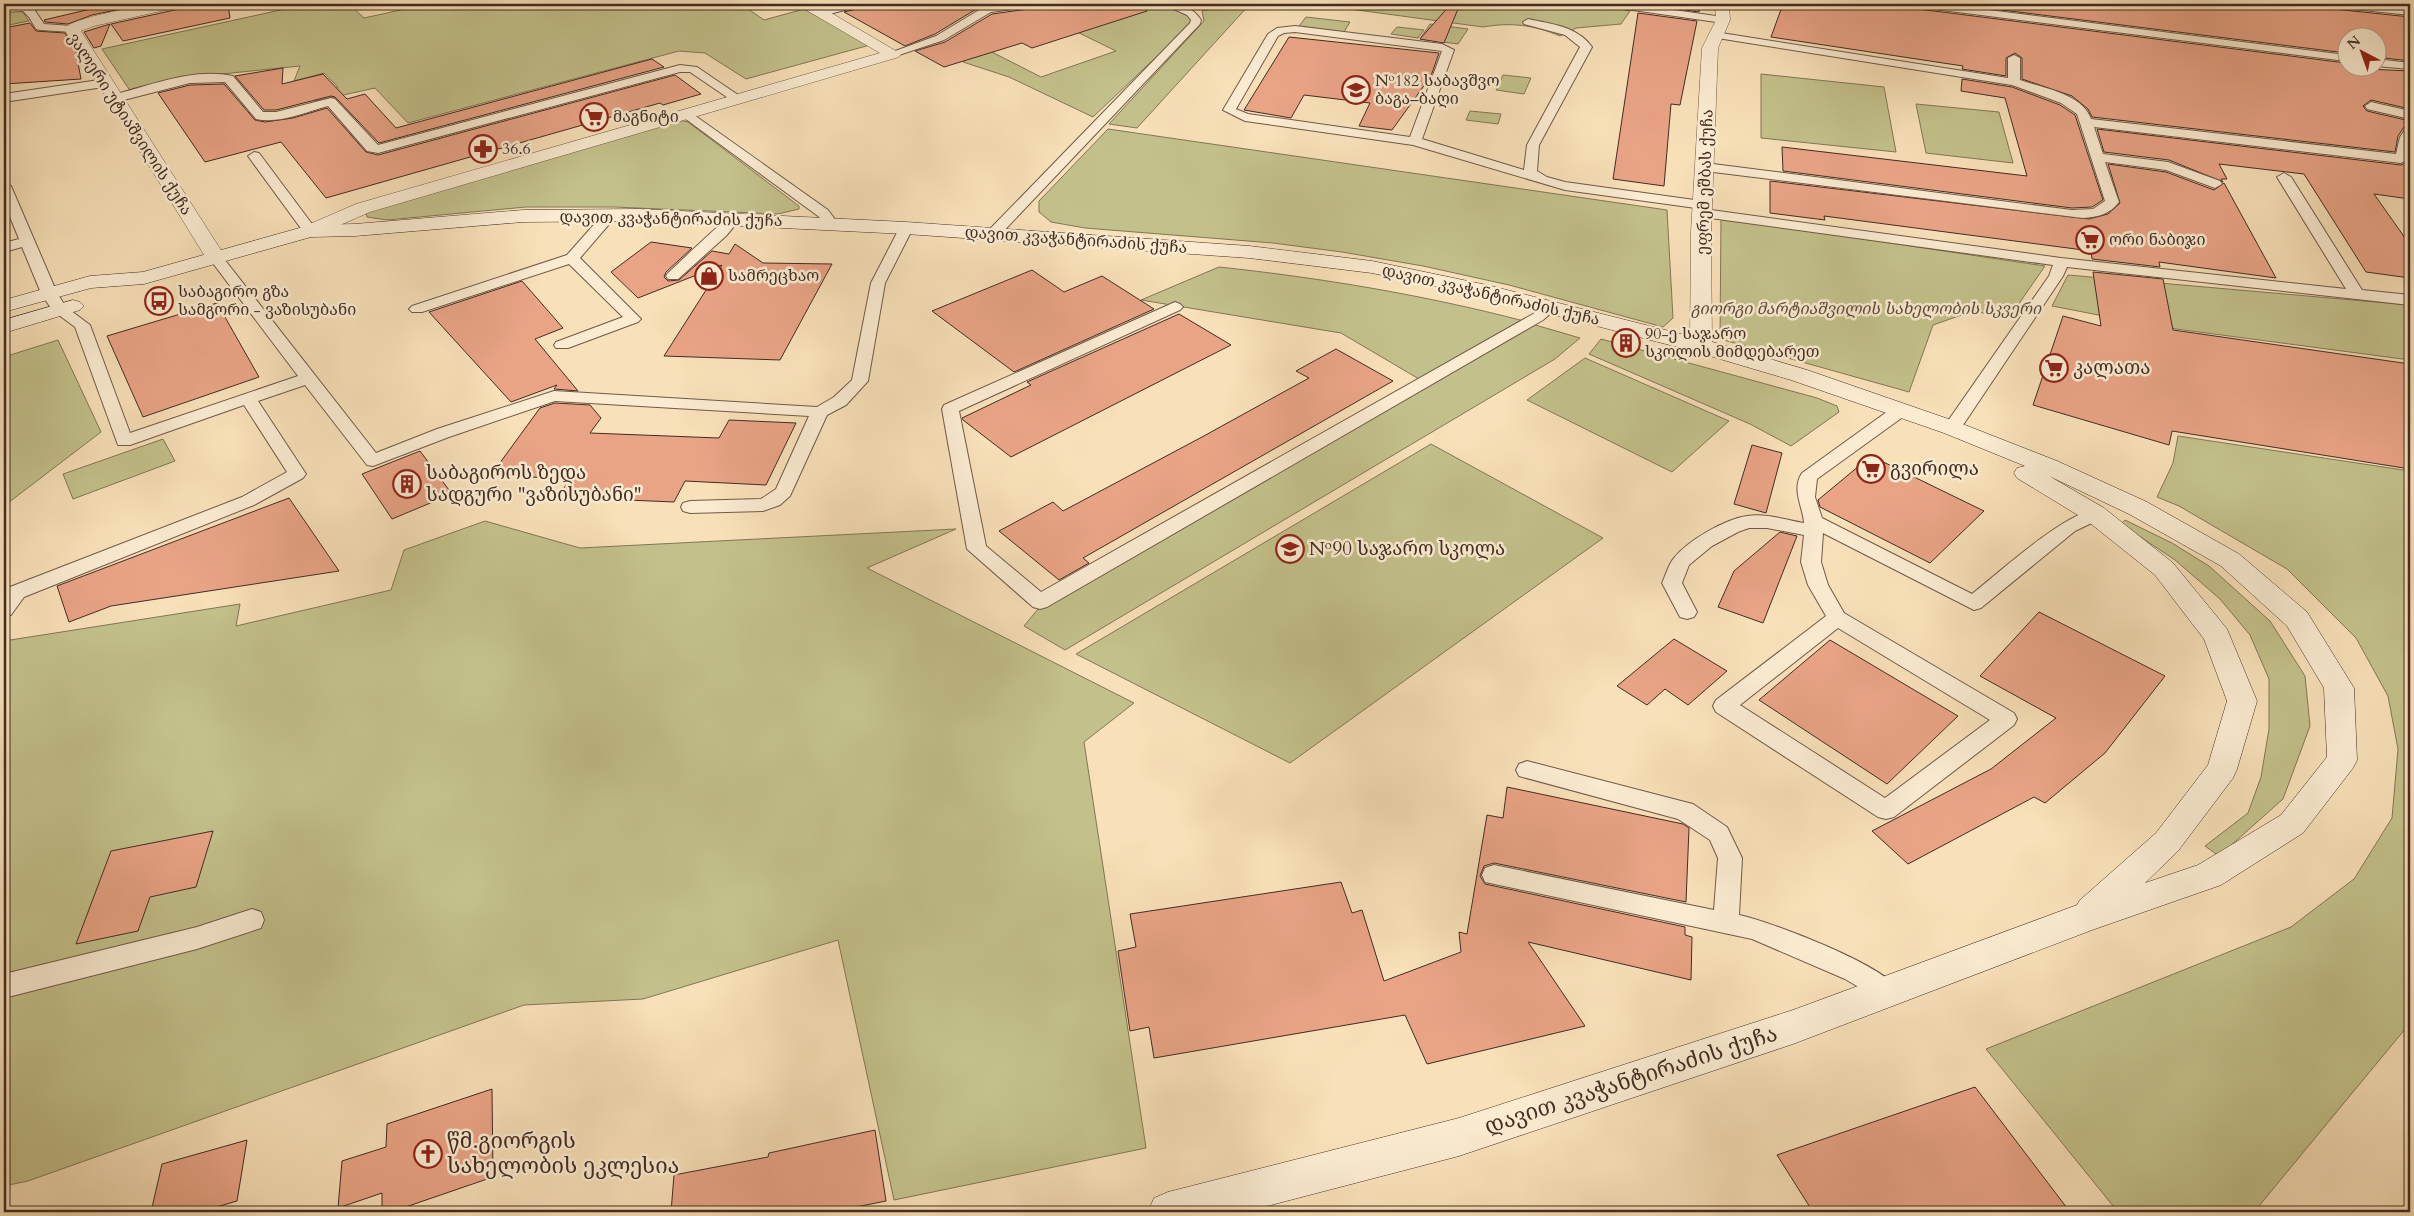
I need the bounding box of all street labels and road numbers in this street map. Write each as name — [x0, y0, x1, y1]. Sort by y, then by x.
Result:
street label: ვალერი უტიაშვილის ქუჩა — [63, 28, 197, 220]
street label: ეფრემ ეშბას ქუჩა — [1691, 109, 1719, 255]
street label: დავით კვაჭანტირაძის ქუჩა — [559, 206, 783, 232]
street label: დავით კვაჭანტირაძის ქუჩა — [964, 221, 1188, 259]
street label: დავით კვაჭანტირაძის ქუჩა — [1380, 259, 1602, 331]
street label: დავით კვაჭანტირაძის ქუჩა — [1481, 1018, 1781, 1142]

